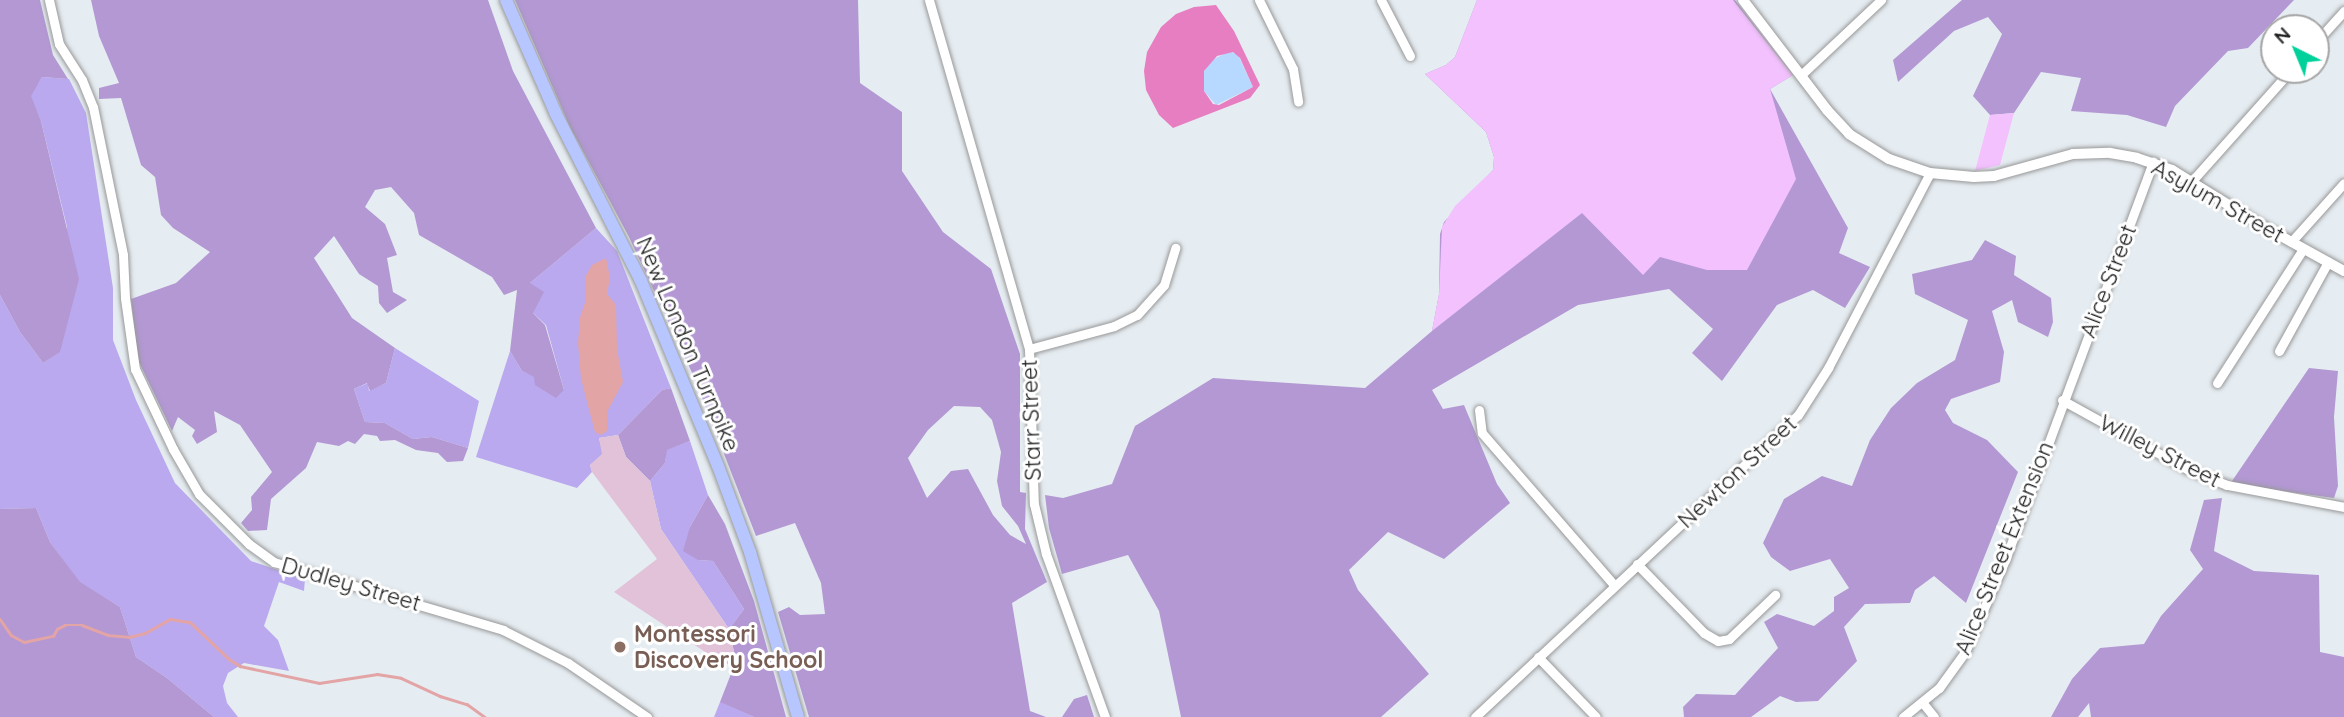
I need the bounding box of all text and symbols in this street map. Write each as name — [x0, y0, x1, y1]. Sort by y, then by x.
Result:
north arrow — [2260, 14, 2330, 84]
text: N — [2269, 22, 2295, 49]
street label: Asylum Street — [2147, 153, 2289, 249]
street label: Alice Street — [2074, 220, 2142, 342]
street label: New London Turnpike — [630, 233, 746, 455]
street label: Starr Street — [1015, 359, 1047, 481]
street label: Willey Street — [2095, 409, 2225, 493]
street label: Newton Street — [1672, 410, 1802, 534]
street label: Alice Street Extension — [1949, 437, 2059, 659]
street label: Dudley Street — [278, 551, 424, 617]
place label: Montessori Discovery School — [634, 620, 824, 674]
marker: Montessori Discovery School — [612, 639, 628, 655]

